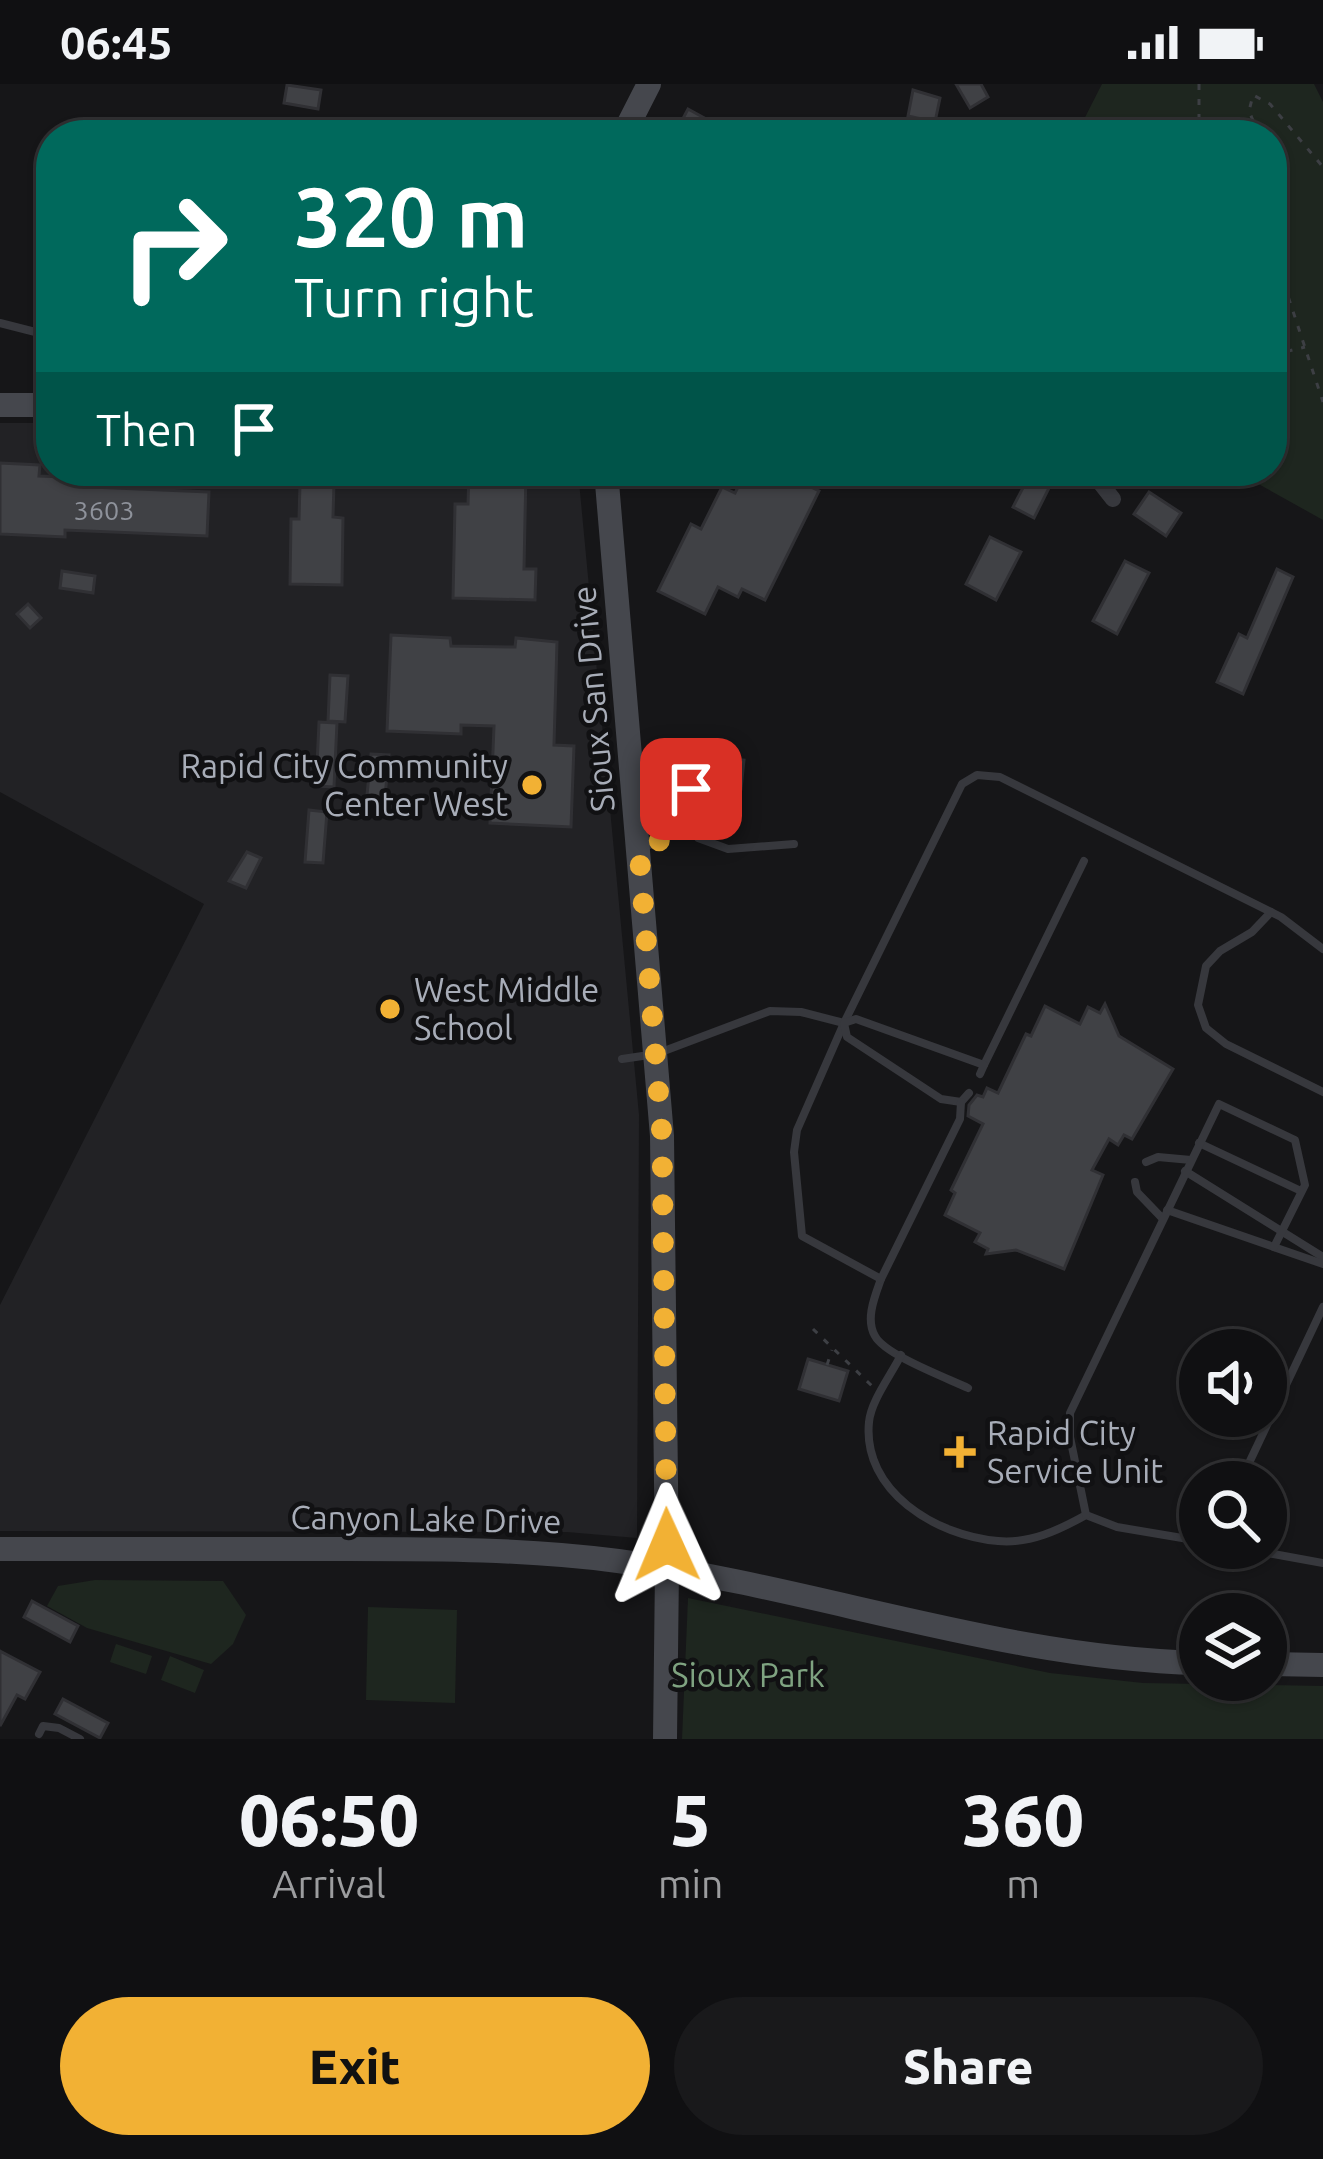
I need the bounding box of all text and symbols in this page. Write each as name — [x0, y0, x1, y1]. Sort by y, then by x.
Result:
text: 06:45 — [60, 17, 173, 68]
icon: right — [96, 168, 252, 324]
text: 320 m — [294, 169, 528, 263]
text: Turn right — [294, 267, 534, 327]
icon: arrive — [221, 396, 287, 462]
text: Then — [96, 404, 197, 455]
house number: 3603 — [74, 495, 134, 525]
street label: Sioux San Drive — [564, 585, 621, 813]
pin — [640, 738, 742, 840]
place label: Rapid City Community Center West — [181, 747, 508, 822]
icon: arrive — [658, 756, 724, 822]
marker: Rapid City Community Center West — [519, 772, 545, 798]
place label: West Middle School — [414, 971, 599, 1046]
marker: West Middle School — [377, 996, 403, 1022]
map controls — [1179, 1329, 1287, 1701]
button: sound — [1179, 1329, 1287, 1437]
place label: Rapid City Service Unit — [987, 1414, 1163, 1489]
marker: Rapid City Service Unit — [944, 1436, 976, 1468]
button: search — [1179, 1461, 1287, 1569]
position arrow — [604, 1482, 730, 1608]
street label: Canyon Lake Drive — [290, 1498, 562, 1539]
button: layers — [1179, 1593, 1287, 1701]
park label: Sioux Park — [671, 1656, 825, 1693]
text: 06:50 — [239, 1779, 419, 1860]
text: 5 — [670, 1779, 711, 1860]
text: 360 — [962, 1779, 1084, 1860]
text: Arrival — [272, 1862, 386, 1905]
text: min — [658, 1862, 723, 1905]
text: m — [1006, 1862, 1040, 1905]
button: Exit — [60, 1997, 650, 2135]
button: Share — [674, 1997, 1263, 2135]

